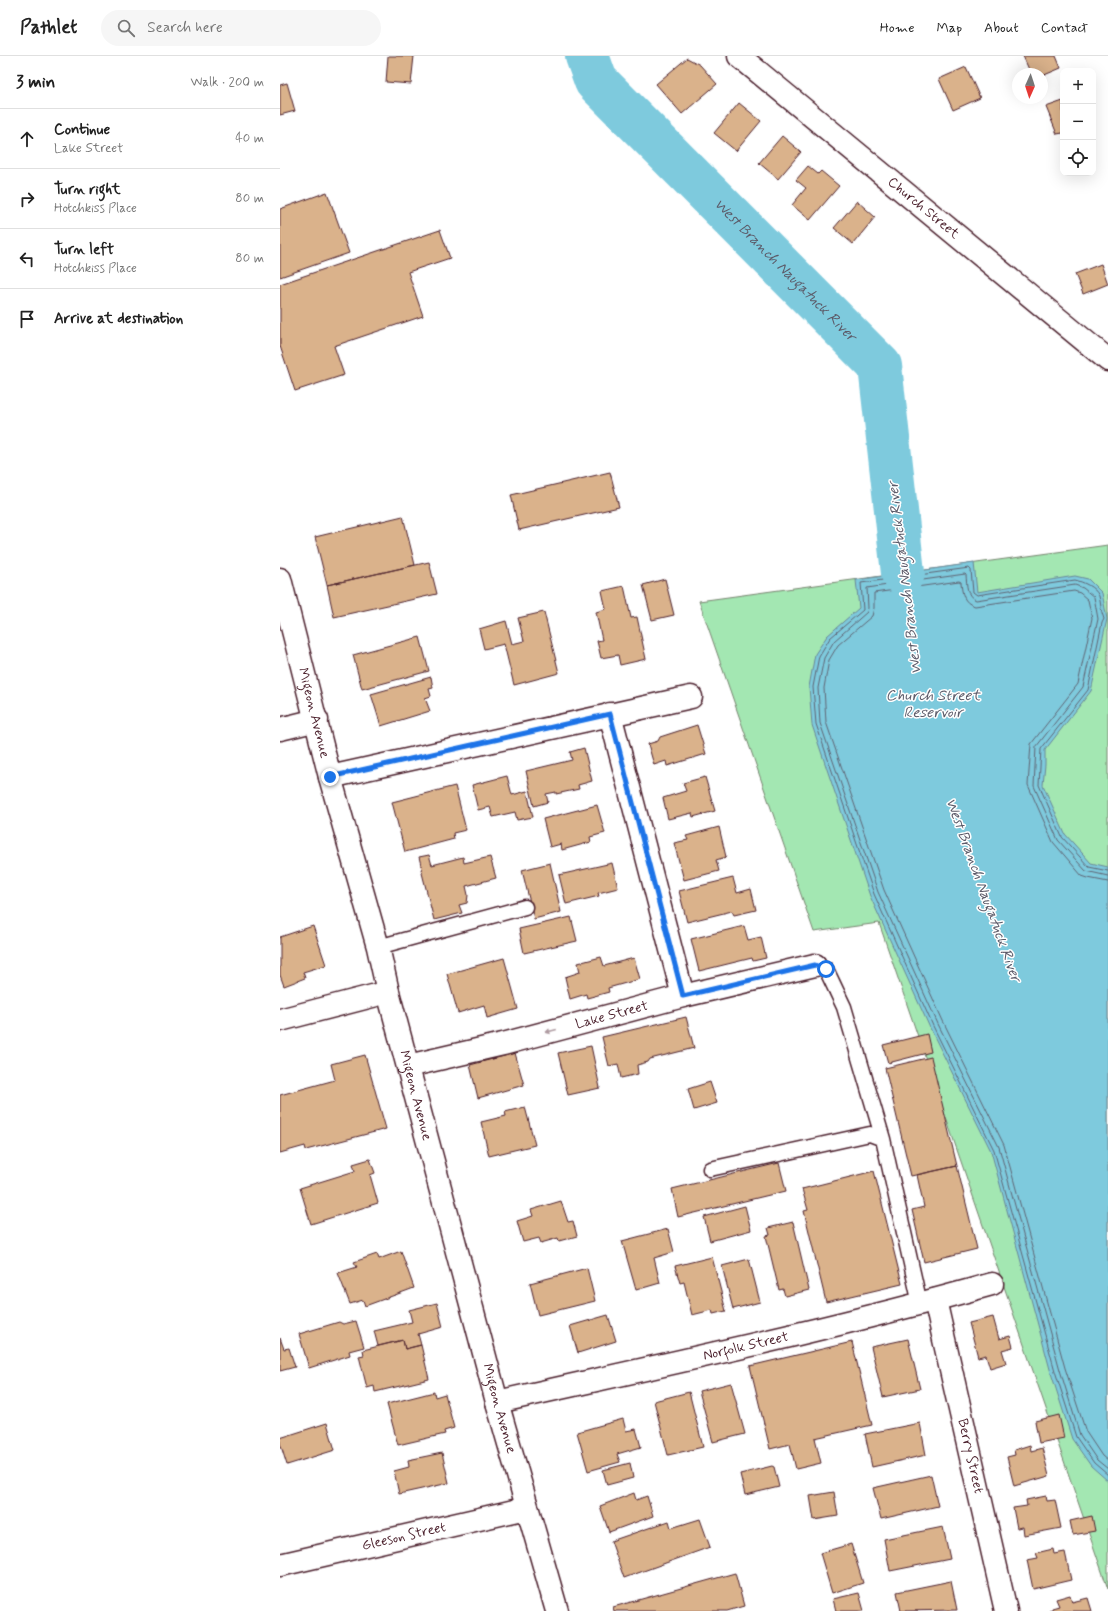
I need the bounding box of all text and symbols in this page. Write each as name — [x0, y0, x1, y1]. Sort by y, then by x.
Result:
search box — [101, 10, 381, 46]
text: Pathlet — [20, 15, 77, 40]
icon: search — [115, 17, 137, 39]
text: Search here — [147, 18, 223, 38]
text: Home — [880, 19, 914, 37]
text: Map — [936, 19, 962, 37]
text: About — [984, 19, 1019, 37]
text: Contact — [1041, 19, 1088, 37]
north arrow — [1012, 68, 1048, 104]
map controls — [1060, 68, 1096, 176]
button: + — [1060, 68, 1096, 104]
text: 3 min — [16, 71, 55, 93]
text: Walk · 200 m — [190, 74, 264, 91]
button: − — [1060, 104, 1096, 140]
text: Continue — [54, 120, 110, 140]
icon: ahead — [16, 128, 38, 150]
text: 40 m — [235, 130, 264, 147]
text: Lake Street — [54, 140, 123, 157]
button: locate — [1060, 140, 1096, 176]
street label: Church Street — [884, 173, 964, 243]
text: Turn right — [54, 180, 121, 200]
icon: right — [16, 188, 38, 210]
text: 80 m — [235, 190, 264, 207]
water label: West Branch Naugatuck River — [709, 195, 862, 347]
text: Hotchkiss Place — [54, 200, 137, 217]
text: Turn left — [54, 240, 114, 260]
icon: left — [16, 248, 38, 270]
text: 80 m — [235, 250, 264, 267]
text: Hotchkiss Place — [54, 260, 137, 277]
icon: arrive — [16, 308, 38, 330]
text: Arrive at destination — [54, 309, 183, 329]
water label: West Branch Naugatuck River — [883, 479, 929, 675]
street label: Migeon Avenue — [294, 666, 334, 760]
water label: Church Street Reservoir — [886, 686, 981, 723]
route end — [321, 768, 339, 786]
water label: West Branch Naugatuck River — [939, 796, 1026, 987]
route start — [817, 960, 835, 978]
street label: Lake Street — [573, 997, 650, 1033]
one-way arrow — [544, 1028, 556, 1034]
street label: Migeon Avenue — [395, 1048, 436, 1143]
street label: Norfolk Street — [701, 1327, 791, 1365]
street label: Migeon Avenue — [478, 1362, 520, 1456]
street label: Berry Street — [953, 1417, 988, 1495]
street label: Gleeson Street — [360, 1518, 448, 1555]

